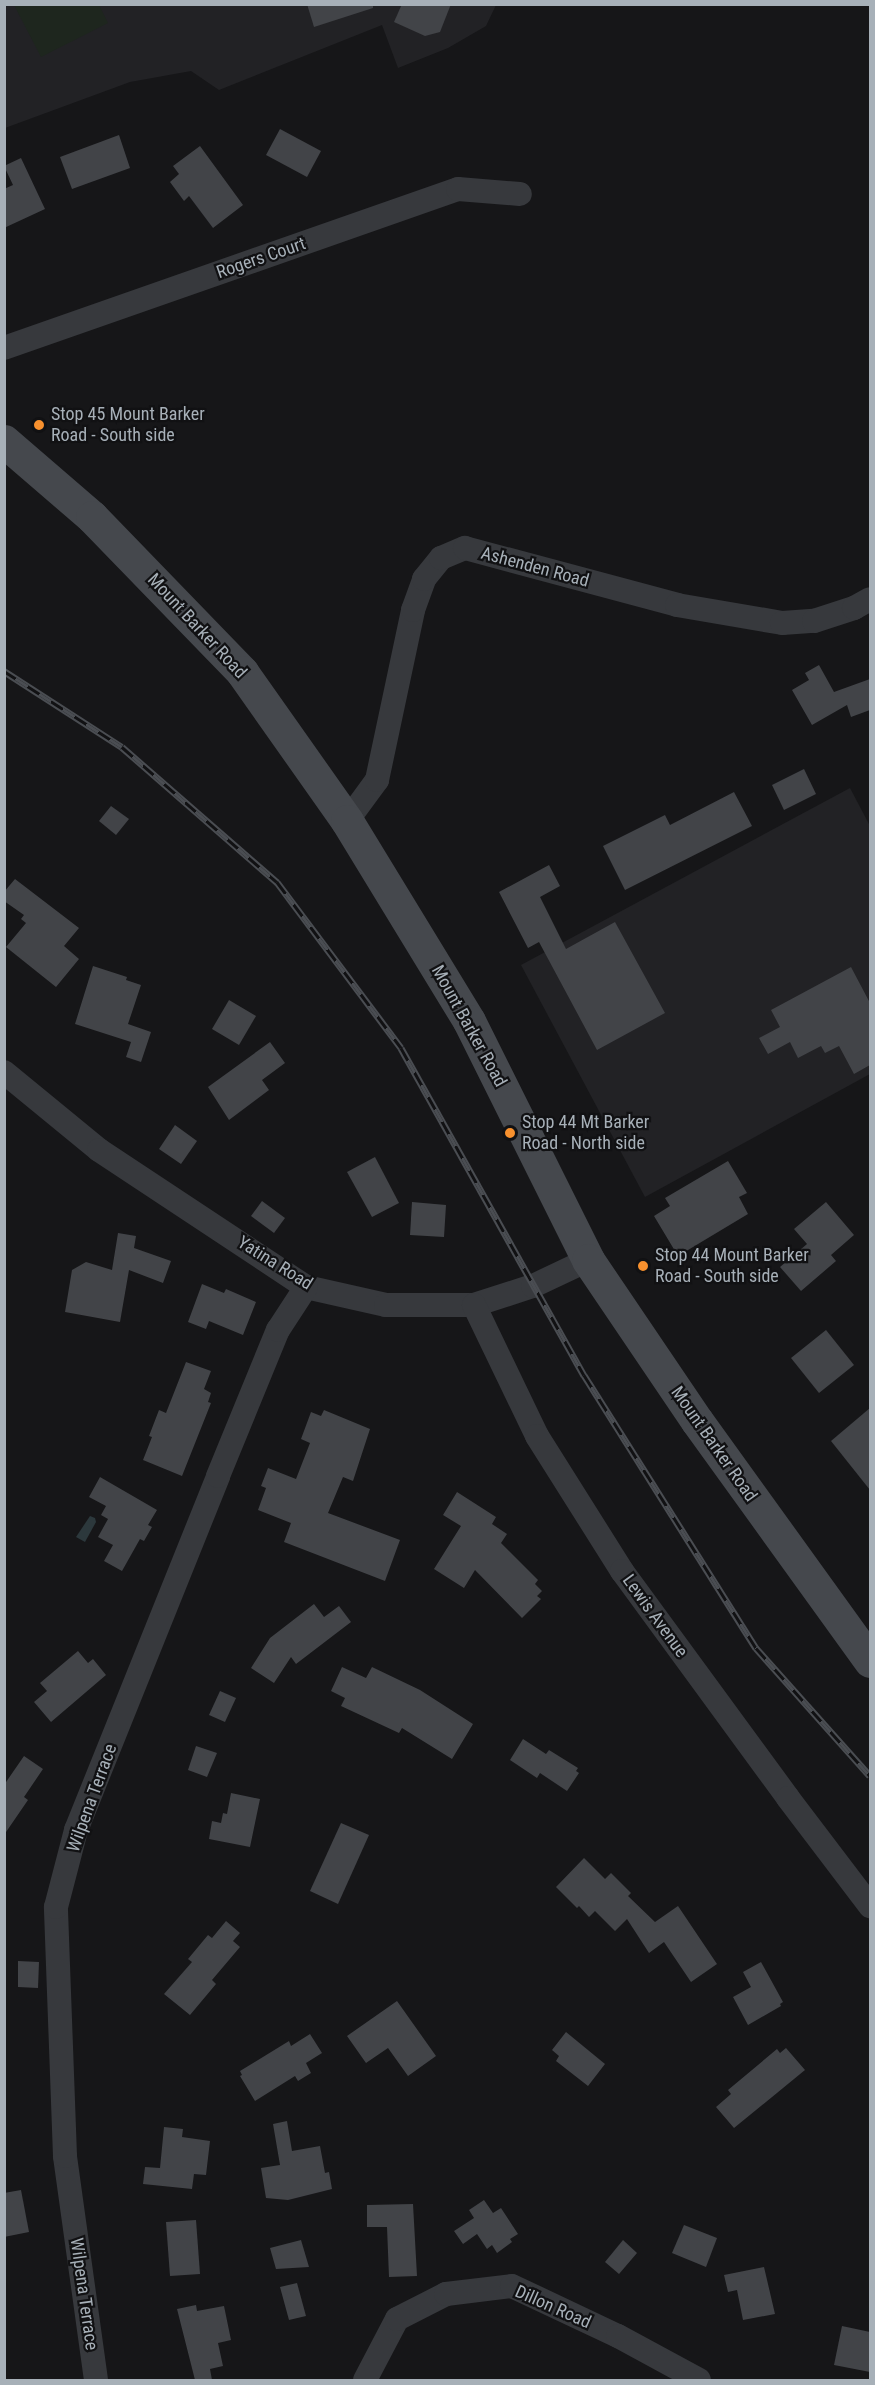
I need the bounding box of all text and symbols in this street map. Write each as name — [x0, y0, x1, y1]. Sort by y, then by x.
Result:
street label: Rogers Court — [214, 233, 308, 283]
place label: Stop 45 Mount Barker Road - South side — [51, 404, 205, 446]
marker: Stop 45 Mount Barker Road - South side — [32, 418, 46, 432]
street label: Ashenden Road — [479, 542, 591, 592]
street label: Mount Barker Road — [143, 569, 251, 683]
street label: Mount Barker Road — [427, 961, 511, 1091]
place label: Stop 44 Mt Barker Road - North side — [522, 1112, 649, 1154]
marker: Stop 44 Mt Barker Road - North side — [503, 1126, 517, 1140]
street label: Yatina Road — [233, 1231, 317, 1295]
place label: Stop 44 Mount Barker Road - South side — [655, 1245, 809, 1288]
marker: Stop 44 Mount Barker Road - South side — [636, 1259, 650, 1273]
street label: Mount Barker Road — [666, 1382, 762, 1506]
street label: Lewis Avenue — [618, 1570, 692, 1662]
street label: Wilpena Terrace — [62, 1741, 122, 1855]
street label: Wilpena Terrace — [65, 2236, 103, 2352]
street label: Dillon Road — [512, 2281, 594, 2333]

